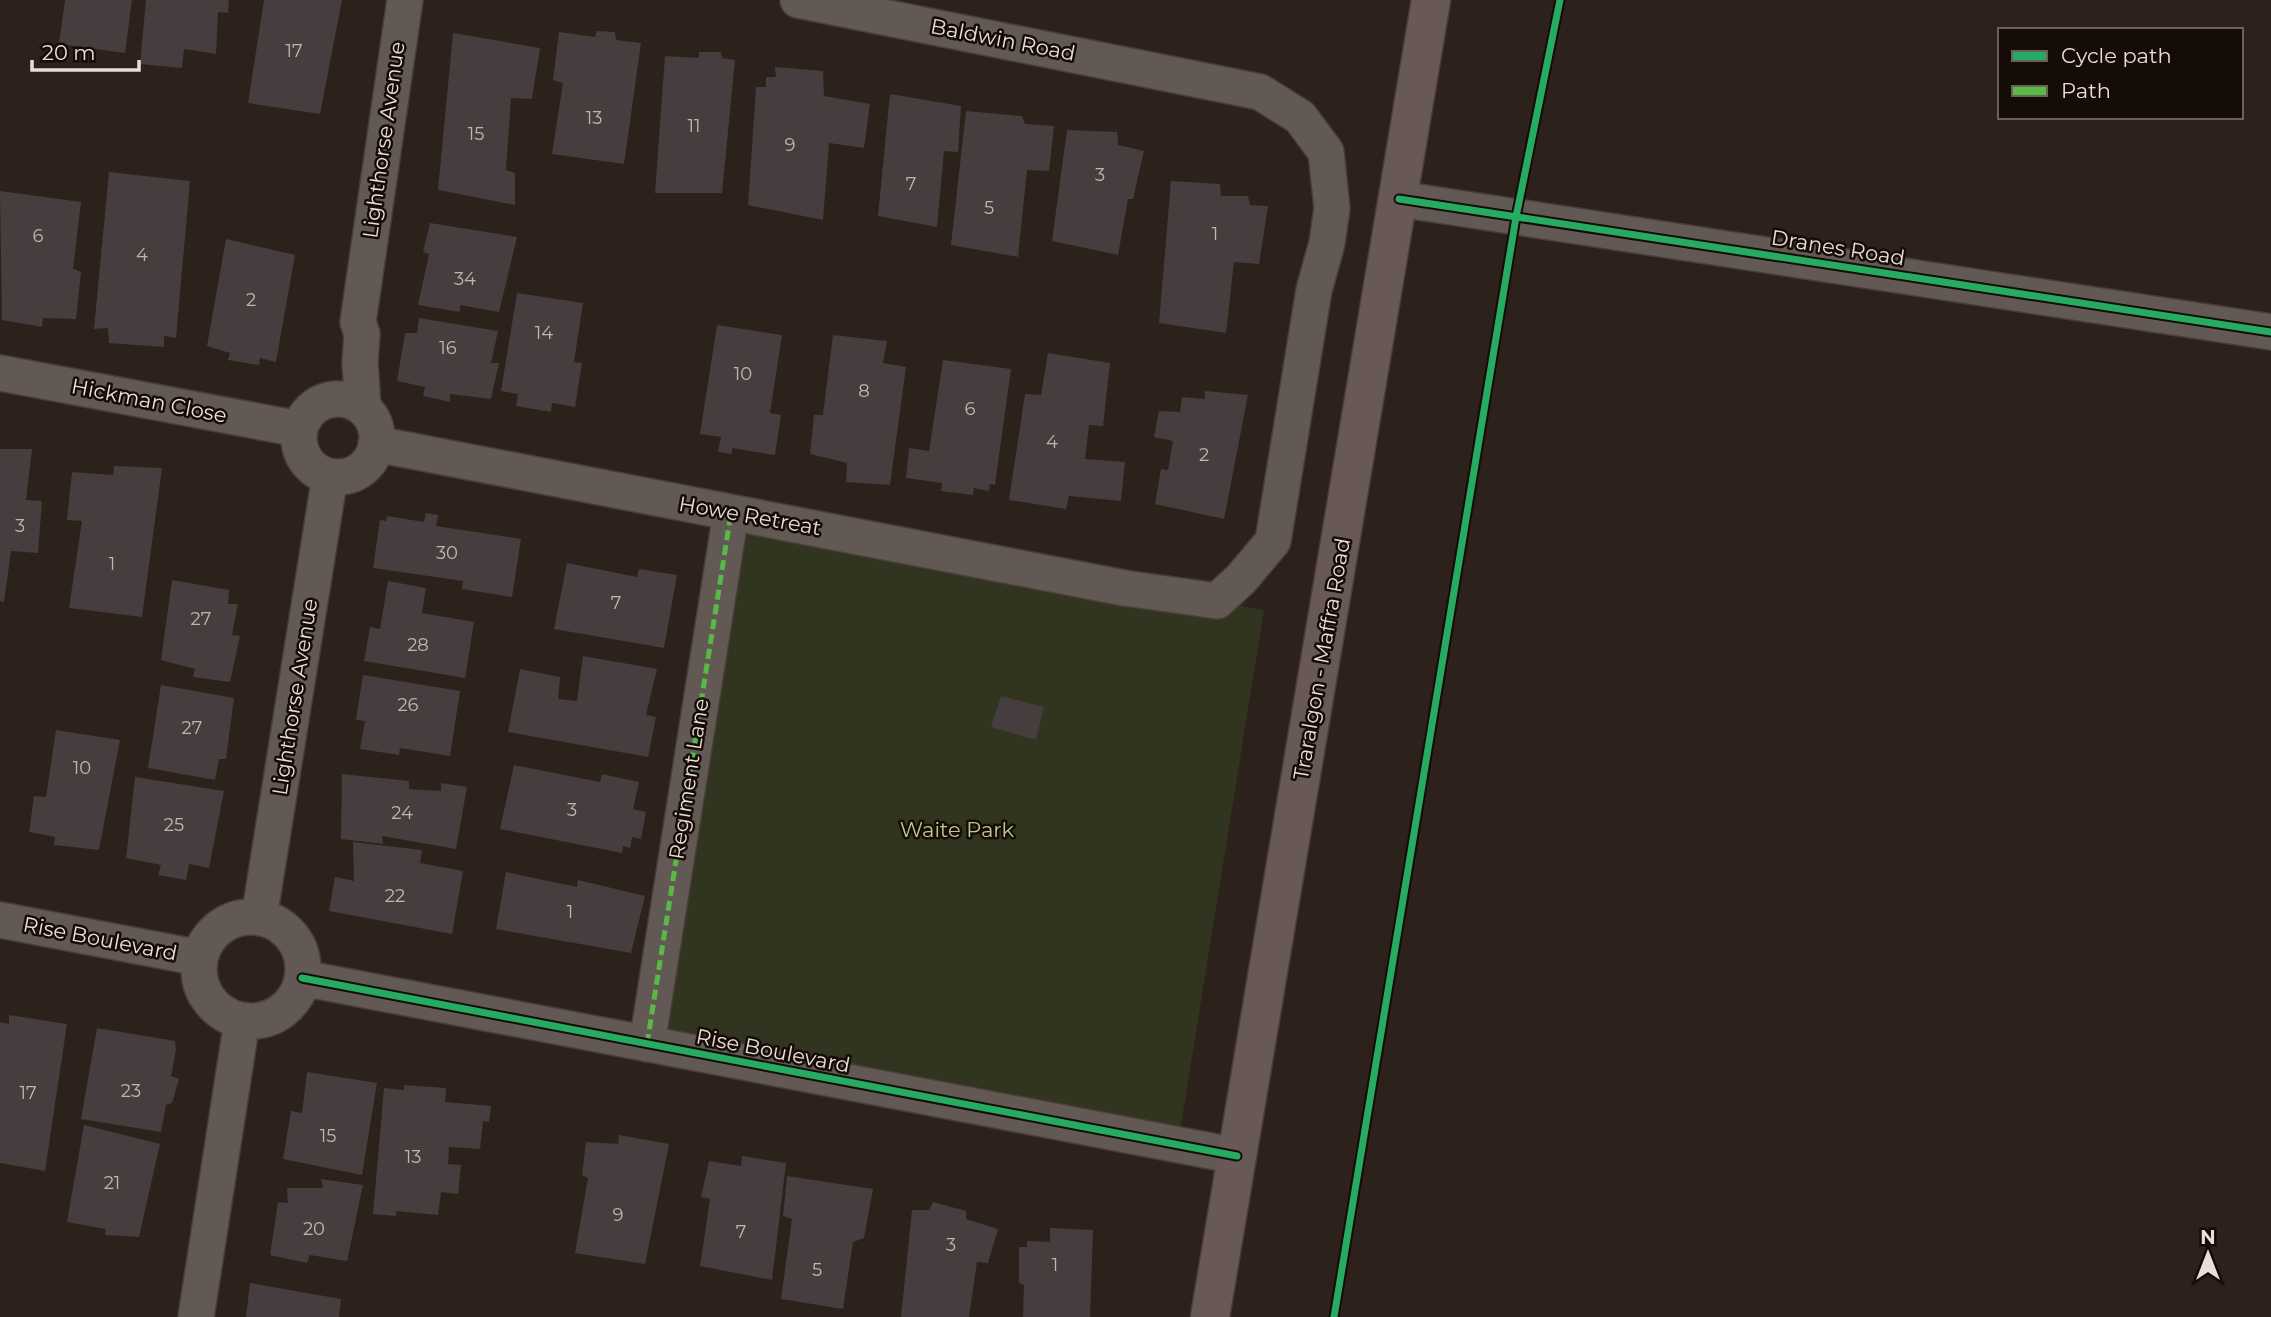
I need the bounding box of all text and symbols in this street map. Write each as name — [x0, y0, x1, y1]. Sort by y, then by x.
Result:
street label: Baldwin Road — [929, 13, 1078, 66]
scale bar — [32, 28, 138, 72]
legend — [1998, 28, 2243, 119]
text: 20 m — [42, 40, 96, 65]
house number: 17 — [285, 40, 303, 62]
street label: Lighthorse Avenue — [357, 40, 410, 240]
text: Cycle path — [2061, 43, 2172, 68]
text: Path — [2061, 78, 2111, 103]
house number: 13 — [586, 107, 602, 129]
house number: 11 — [688, 115, 701, 137]
house number: 15 — [468, 123, 484, 145]
house number: 9 — [785, 134, 796, 156]
house number: 3 — [1095, 164, 1105, 186]
house number: 7 — [906, 173, 916, 195]
house number: 5 — [984, 197, 994, 219]
house number: 1 — [1212, 223, 1218, 245]
house number: 6 — [33, 225, 44, 247]
street label: Dranes Road — [1770, 225, 1907, 270]
house number: 4 — [136, 244, 148, 266]
house number: 34 — [454, 268, 476, 290]
house number: 2 — [246, 289, 256, 311]
house number: 14 — [535, 322, 553, 344]
house number: 16 — [439, 337, 457, 359]
house number: 10 — [734, 363, 752, 385]
street label: Hickman Close — [69, 373, 229, 428]
house number: 8 — [858, 380, 870, 402]
house number: 6 — [965, 398, 976, 420]
house number: 4 — [1046, 431, 1058, 453]
house number: 2 — [1199, 444, 1209, 466]
street label: Howe Retreat — [677, 491, 823, 540]
house number: 3 — [15, 515, 25, 537]
street label: Traralgon - Maffra Road — [1288, 536, 1355, 782]
house number: 30 — [436, 542, 458, 564]
house number: 1 — [109, 553, 115, 575]
house number: 7 — [611, 592, 621, 614]
street label: Lighthorse Avenue — [267, 597, 322, 797]
house number: 27 — [191, 608, 211, 630]
house number: 28 — [407, 634, 429, 656]
house number: 26 — [397, 694, 419, 716]
street label: Regiment Lane — [663, 697, 714, 861]
house number: 27 — [182, 717, 202, 739]
house number: 10 — [73, 757, 91, 779]
house number: 3 — [567, 799, 577, 821]
house number: 24 — [391, 802, 413, 824]
house number: 25 — [164, 814, 184, 836]
park label: Waite Park — [900, 817, 1015, 842]
house number: 22 — [385, 885, 405, 907]
house number: 1 — [567, 901, 573, 923]
street label: Rise Boulevard — [21, 911, 179, 966]
street label: Rise Boulevard — [694, 1023, 852, 1078]
house number: 23 — [121, 1080, 141, 1102]
house number: 17 — [19, 1082, 37, 1104]
house number: 15 — [320, 1125, 336, 1147]
house number: 13 — [405, 1146, 421, 1168]
house number: 21 — [104, 1172, 120, 1194]
house number: 9 — [613, 1204, 624, 1226]
house number: 20 — [303, 1218, 325, 1240]
north arrow — [2173, 1219, 2243, 1289]
house number: 7 — [736, 1221, 746, 1243]
text: N — [2200, 1226, 2216, 1249]
house number: 3 — [946, 1234, 956, 1256]
house number: 1 — [1052, 1254, 1058, 1276]
house number: 5 — [812, 1259, 822, 1281]

